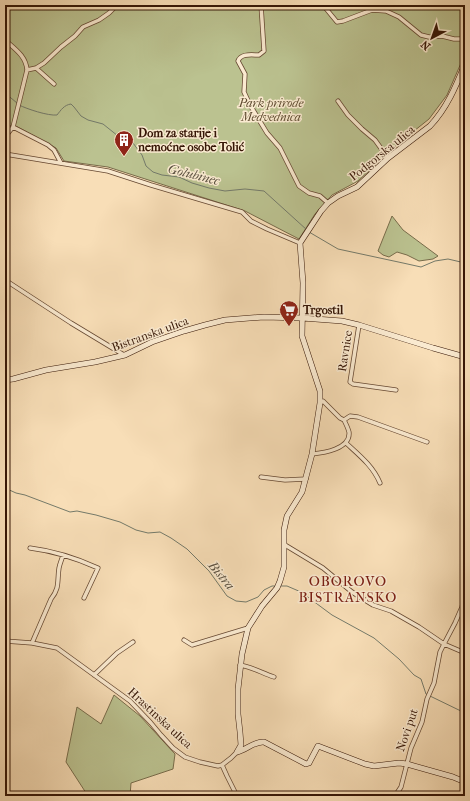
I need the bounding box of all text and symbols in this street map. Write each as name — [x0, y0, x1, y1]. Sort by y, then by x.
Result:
north arrow — [412, 18, 452, 58]
text: N — [418, 37, 433, 53]
park label: Park prirode Medvednica — [238, 96, 304, 124]
street label: Podgorska ulica — [346, 122, 418, 184]
place label: Dom za starije i nemoćne osobe Tolić — [137, 126, 245, 154]
building icon: Dom za starije i nemoćne osobe Tolić — [113, 129, 135, 157]
water label: Golubinec — [167, 161, 222, 188]
supermarket icon: Trgostil — [278, 299, 300, 327]
place label: Trgostil — [302, 303, 344, 318]
street label: Bistranska ulica — [110, 313, 191, 354]
street label: Ravnice — [335, 329, 355, 373]
water label: Bistra — [205, 557, 238, 593]
district label: OBOROVO BISTRANSKO — [299, 573, 397, 606]
street label: Hrastinska ulica — [125, 685, 195, 752]
street label: Novi put — [393, 706, 421, 753]

